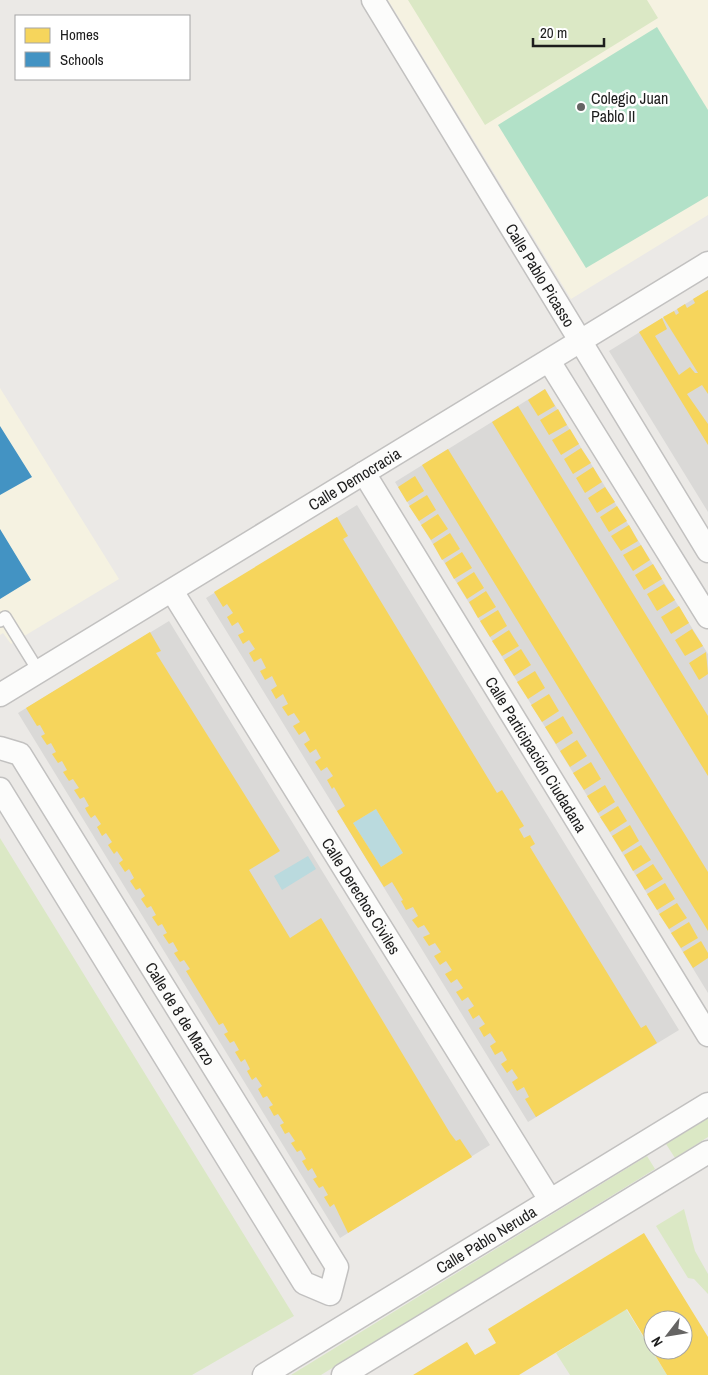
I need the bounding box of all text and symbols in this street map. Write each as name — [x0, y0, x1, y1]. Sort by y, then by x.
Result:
legend — [15, 15, 190, 80]
scale bar — [533, 15, 604, 47]
text: 20 m — [540, 22, 567, 43]
text: Homes — [60, 24, 99, 45]
text: Schools — [60, 49, 104, 70]
place label: Colegio Juan Pablo II — [591, 87, 668, 127]
marker: Colegio Juan Pablo II — [575, 101, 587, 113]
street label: Calle Pablo Picasso — [500, 219, 580, 331]
street label: Calle Democracia — [304, 442, 405, 515]
street label: Calle Participación Ciudadana — [480, 672, 593, 837]
street label: Calle Derechos Civiles — [317, 833, 406, 959]
street label: Calle de 8 de Marzo — [140, 958, 221, 1069]
street label: Calle Pablo Neruda — [432, 1200, 541, 1279]
north arrow — [643, 1310, 693, 1360]
text: N — [647, 1334, 667, 1350]

